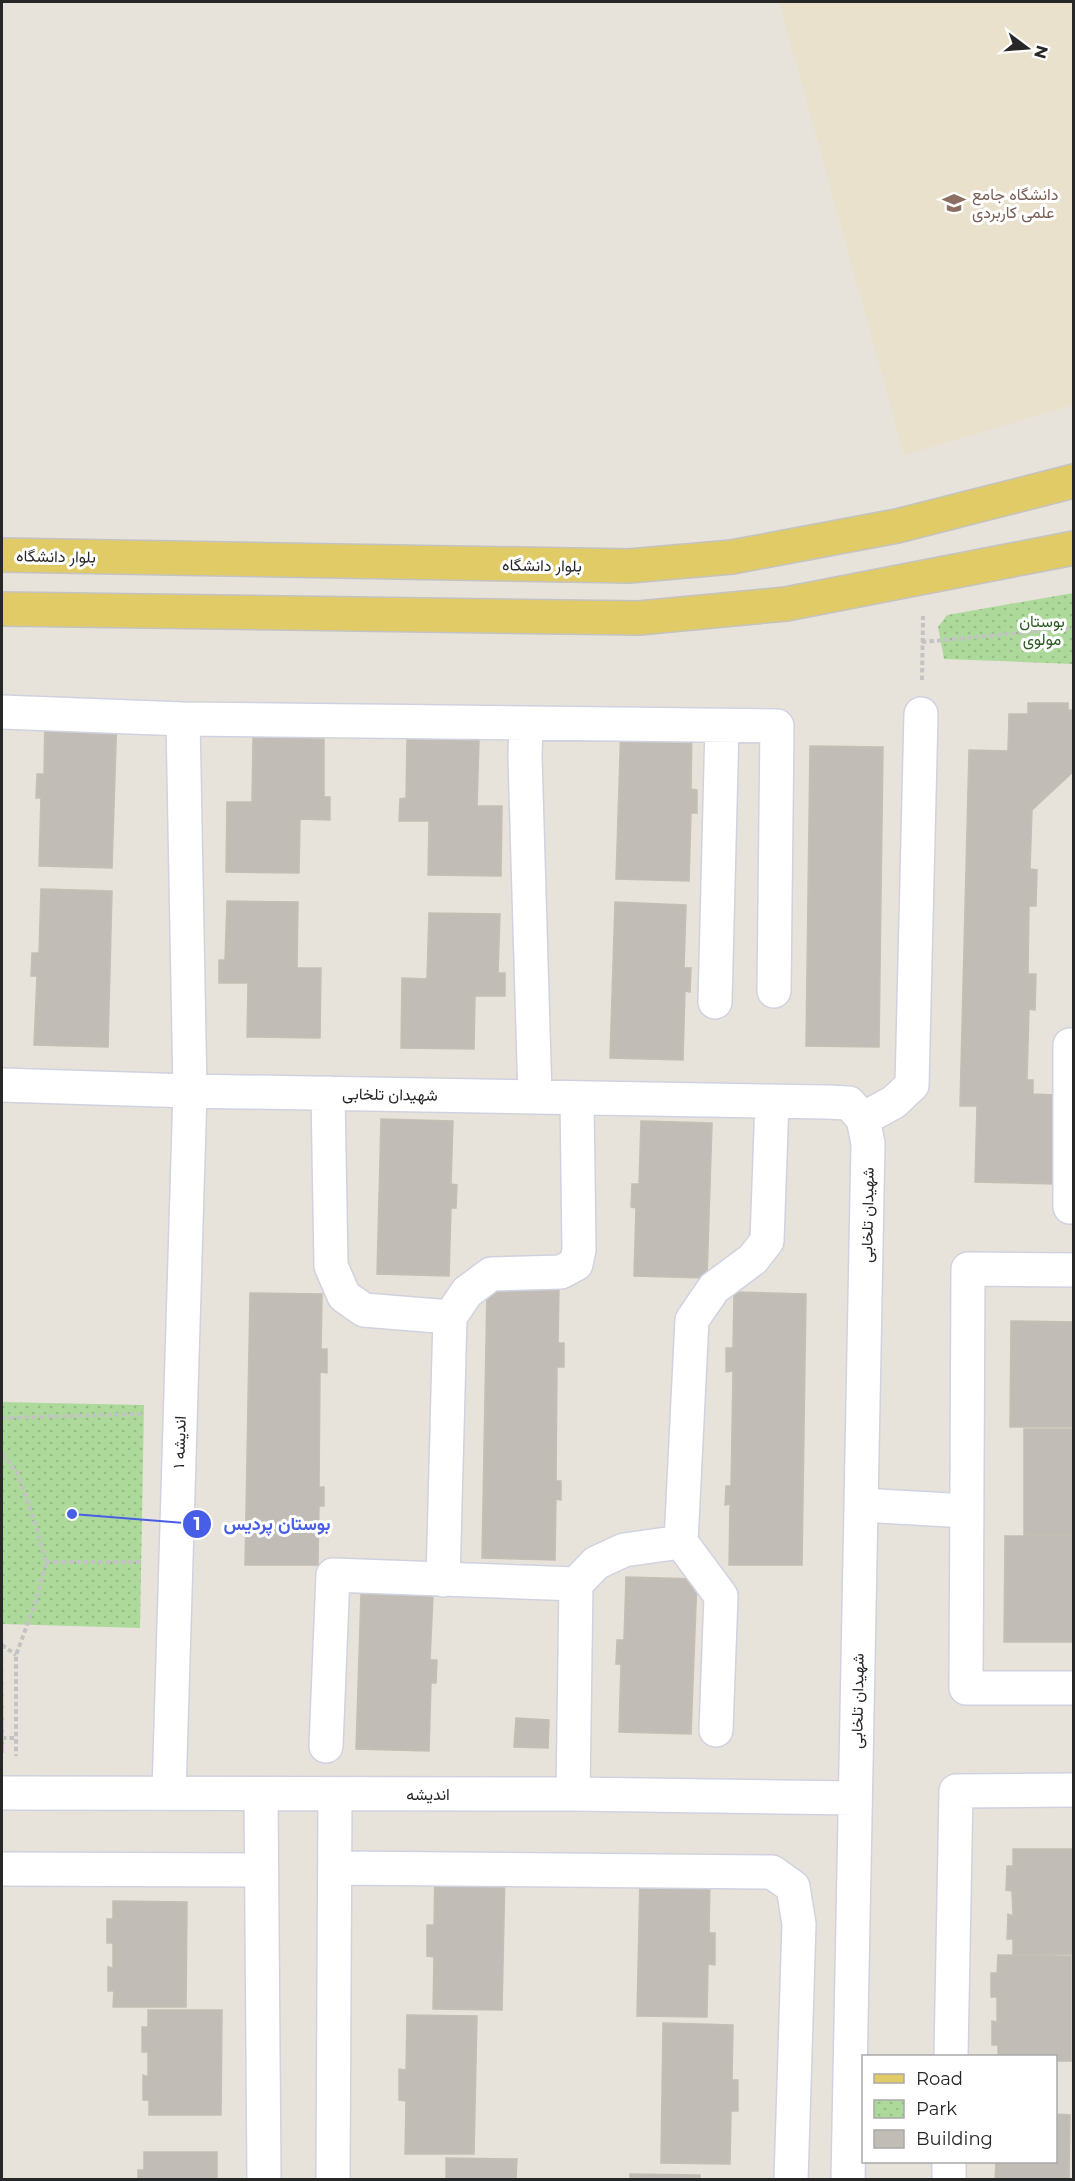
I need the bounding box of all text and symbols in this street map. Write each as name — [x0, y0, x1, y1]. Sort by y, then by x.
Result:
north arrow — [997, 18, 1057, 78]
text: N — [1030, 43, 1052, 61]
place label: دانشگاه جامع علمی کاربردی — [972, 185, 1059, 223]
school or university icon: دانشگاه جامع علمی کاربردی — [941, 190, 967, 216]
street label: بلوار دانشگاه — [16, 546, 96, 568]
street label: بلوار دانشگاه — [502, 555, 582, 577]
park label: بوستان مولوی — [1019, 612, 1065, 650]
street label: شهیدان تلخابی — [342, 1084, 438, 1106]
street label: شهیدان تلخابی — [857, 1167, 879, 1263]
street label: اندیشه ۱ — [169, 1416, 190, 1469]
callout: بوستان پردیس — [182, 1506, 343, 1542]
text: 1 — [193, 1513, 201, 1535]
text: بوستان پردیس — [224, 1513, 330, 1536]
street label: شهیدان تلخابی — [847, 1653, 869, 1749]
street label: انديشه — [406, 1785, 450, 1804]
legend — [862, 2055, 1057, 2163]
text: Road — [916, 2068, 963, 2090]
text: Park — [916, 2098, 957, 2120]
text: Building — [916, 2128, 993, 2150]

